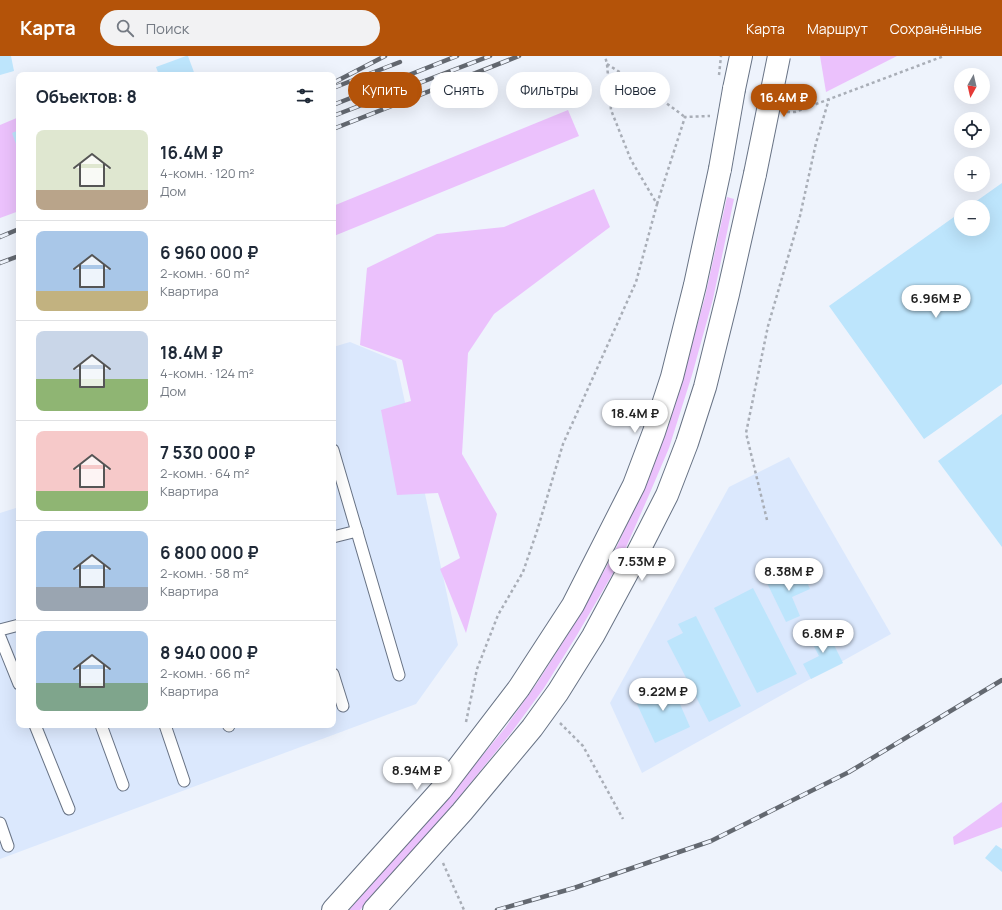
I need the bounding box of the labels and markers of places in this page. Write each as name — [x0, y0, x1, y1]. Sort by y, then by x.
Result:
pin: 16.4M ₽ — [747, 84, 821, 118]
pin: 6.96M ₽ — [899, 285, 973, 319]
pin: 18.4M ₽ — [598, 400, 672, 434]
pin: 7.53M ₽ — [605, 548, 679, 582]
pin: 8.38M ₽ — [752, 558, 826, 592]
pin: 6.8M ₽ — [790, 620, 856, 654]
pin: 9.22M ₽ — [626, 678, 700, 712]
pin: 8.94M ₽ — [380, 757, 454, 791]

